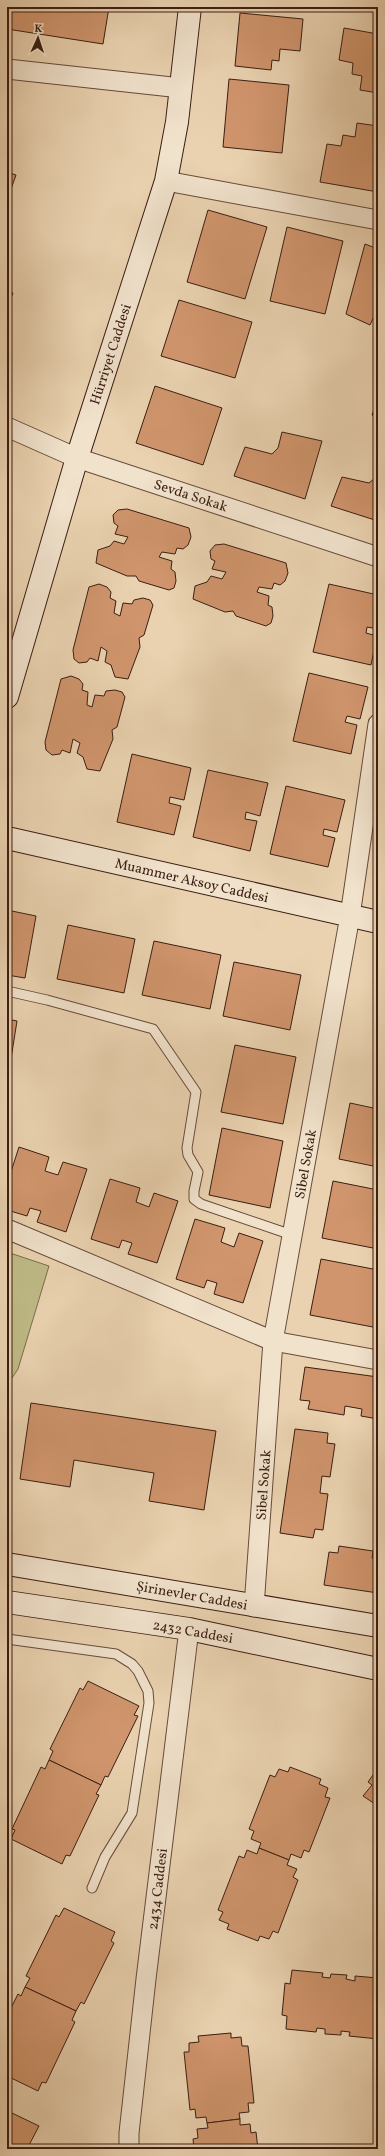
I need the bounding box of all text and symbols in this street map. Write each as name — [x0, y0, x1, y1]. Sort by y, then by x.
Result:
north arrow — [18, 18, 58, 58]
text: K — [34, 22, 43, 37]
street label: Hürriyet Caddesi — [86, 302, 137, 407]
street label: Sevda Sokak — [151, 476, 230, 517]
street label: Muammer Aksoy Caddesi — [113, 855, 270, 908]
street label: Sibel Sokak — [291, 1128, 322, 1201]
street label: Sibel Sokak — [253, 1449, 276, 1521]
street label: Şirinevler Caddesi — [135, 1577, 249, 1616]
street label: 2432 Caddesi — [151, 1616, 234, 1649]
street label: 2434 Caddesi — [144, 1847, 173, 1931]

